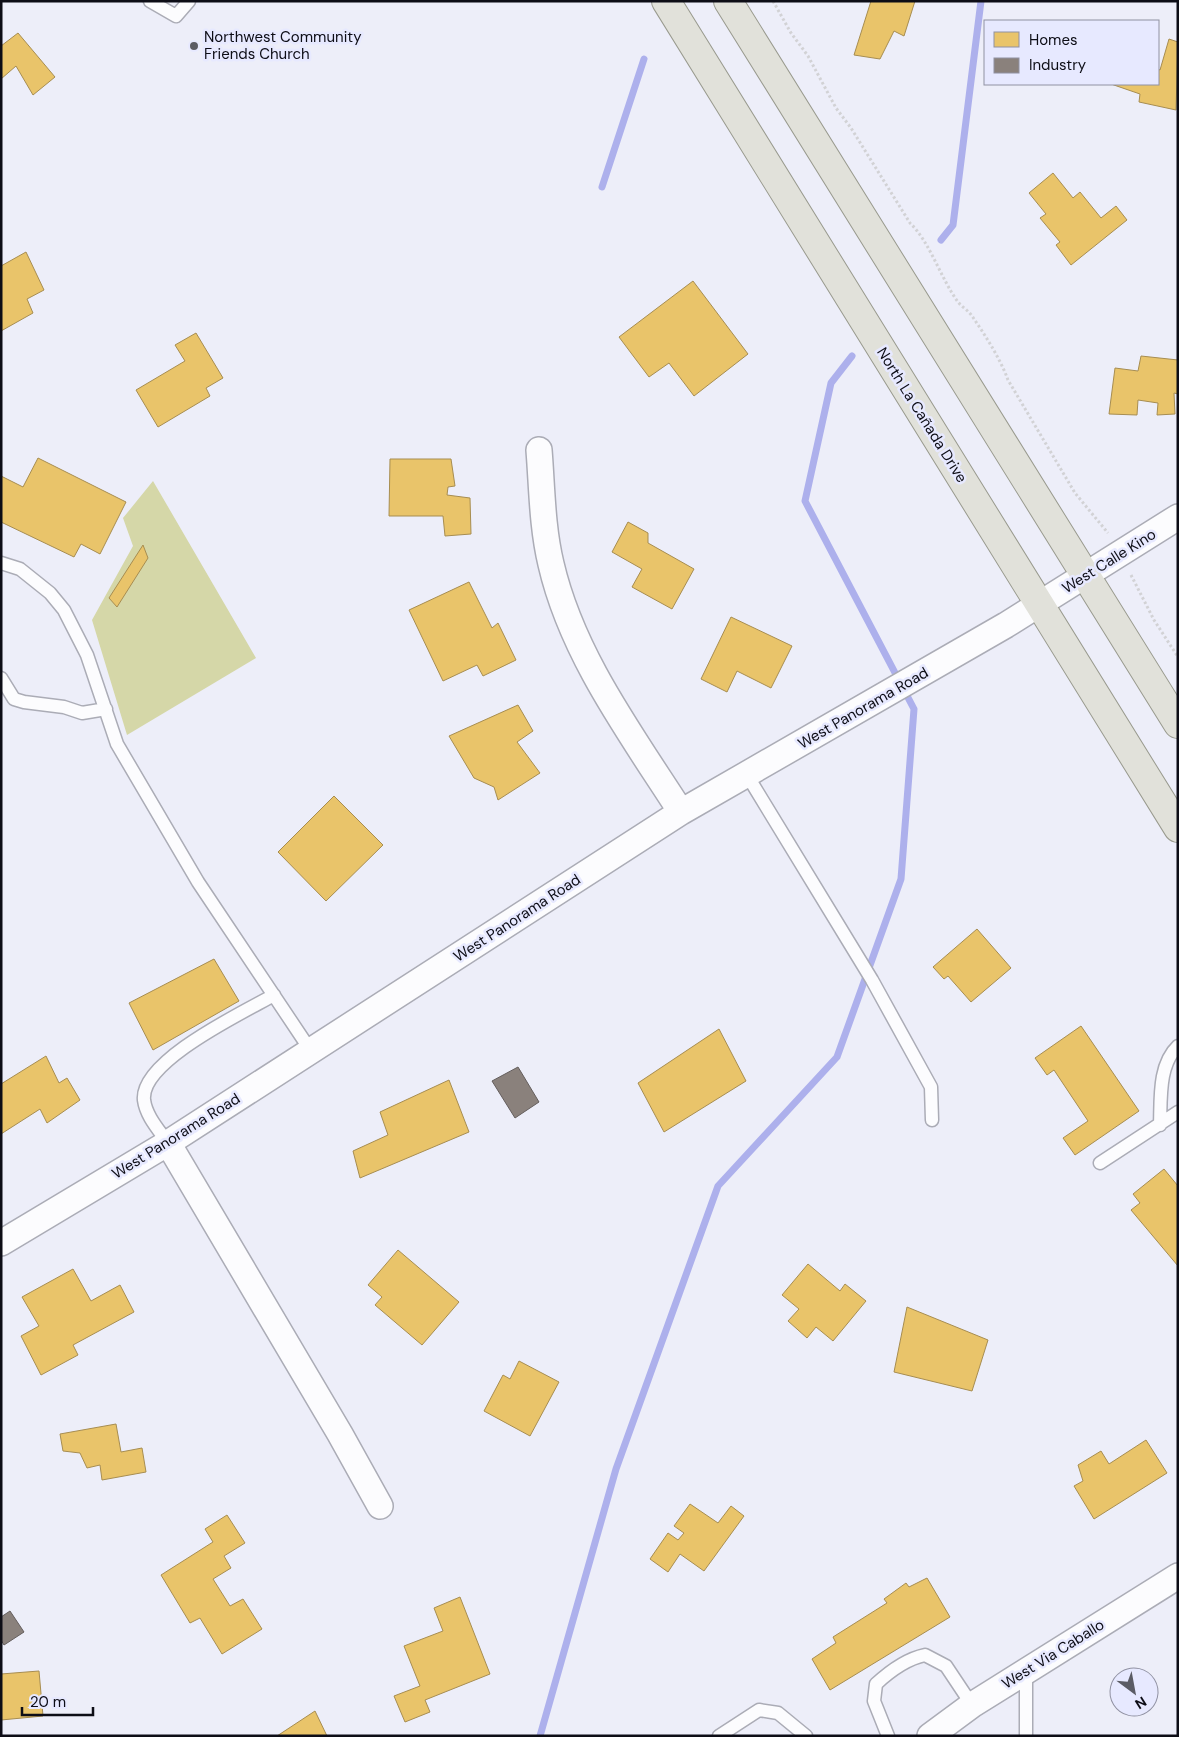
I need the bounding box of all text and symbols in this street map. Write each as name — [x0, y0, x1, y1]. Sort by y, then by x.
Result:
legend — [984, 20, 1159, 85]
place label: Northwest Community Friends Church — [204, 27, 362, 64]
text: Homes — [1029, 30, 1078, 50]
marker: Northwest Community Friends Church — [188, 40, 200, 52]
text: Industry — [1029, 55, 1087, 75]
street label: North La Cañada Drive — [872, 344, 972, 486]
street label: West Calle Kino — [1058, 524, 1160, 598]
street label: West Panorama Road — [794, 662, 932, 754]
street label: West Panorama Road — [450, 869, 584, 967]
street label: West Panorama Road — [108, 1088, 244, 1184]
street label: West Via Caballo — [998, 1614, 1108, 1694]
north arrow — [1109, 1667, 1159, 1717]
scale bar — [22, 1684, 94, 1716]
text: 20 m — [30, 1692, 66, 1712]
text: N — [1132, 1693, 1150, 1713]

